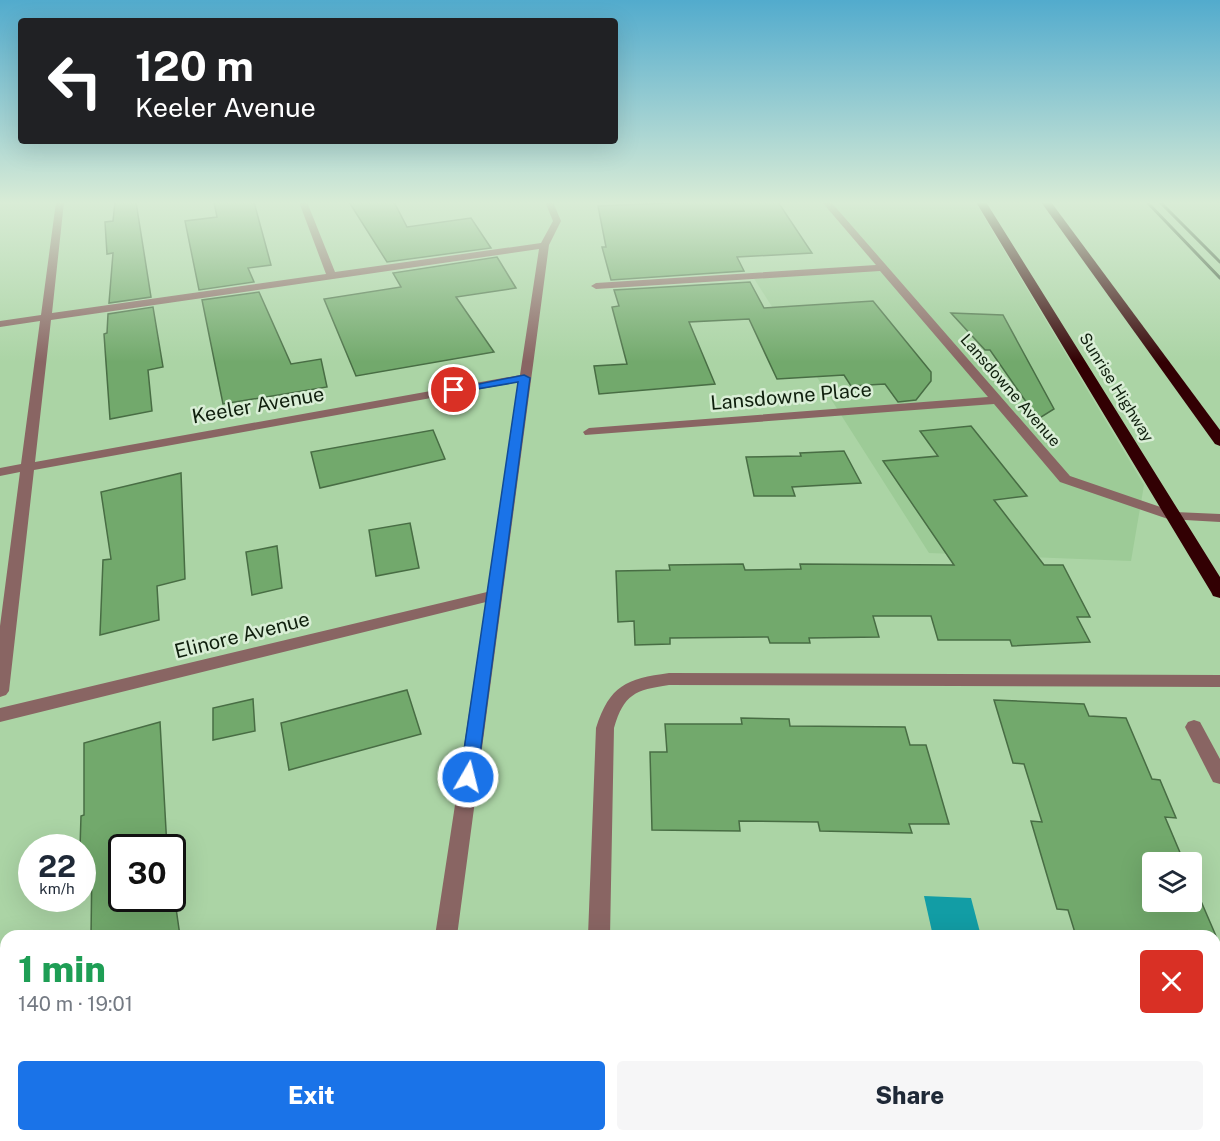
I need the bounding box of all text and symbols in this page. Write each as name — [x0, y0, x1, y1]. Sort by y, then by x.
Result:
text: 120 m — [135, 41, 254, 90]
icon: left — [36, 42, 114, 120]
text: Keeler Avenue — [135, 91, 316, 123]
street label: Sunrise Highway — [1075, 329, 1158, 446]
street label: Lansdowne Avenue — [957, 330, 1065, 451]
pin — [428, 364, 479, 415]
icon: arrive — [437, 373, 470, 406]
street label: Lansdowne Place — [709, 377, 873, 415]
street label: Keeler Avenue — [190, 382, 326, 428]
street label: Elinore Avenue — [172, 607, 312, 663]
position arrow — [436, 745, 500, 809]
speed limit sign: 30 — [108, 834, 186, 912]
text: 22 — [38, 848, 76, 884]
map controls — [1142, 852, 1202, 912]
button: layers — [1142, 852, 1202, 912]
text: km/h — [39, 880, 75, 897]
text: 1 min — [18, 948, 106, 990]
button: close — [1140, 950, 1203, 1013]
text: 140 m · 19:01 — [18, 992, 133, 1016]
button: Exit — [18, 1061, 605, 1130]
button: Share — [617, 1061, 1203, 1130]

